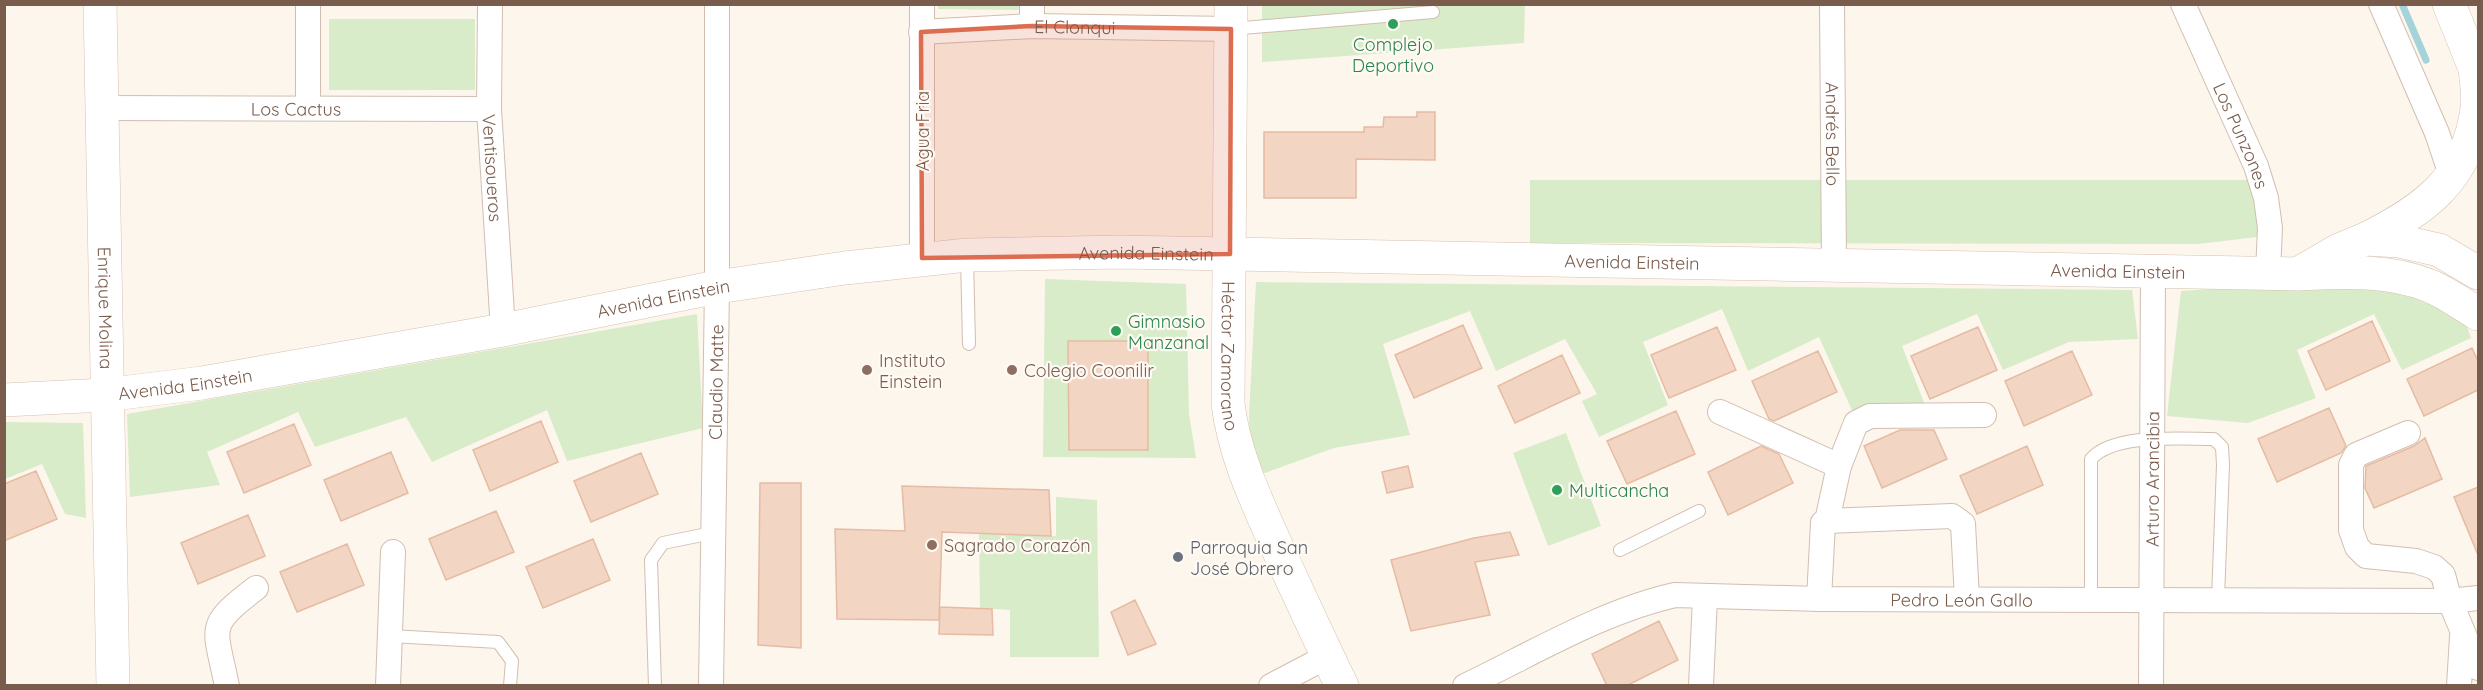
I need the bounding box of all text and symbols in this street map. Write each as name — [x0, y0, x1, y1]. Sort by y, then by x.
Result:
street label: El Clonqui — [1034, 15, 1116, 39]
marker: Complejo Deportivo — [1386, 17, 1400, 31]
place label: Complejo Deportivo — [1352, 33, 1434, 77]
street label: Los Punzones — [2208, 79, 2274, 191]
street label: Andrés Bello — [1821, 82, 1845, 186]
street label: Agua Fria — [911, 91, 934, 171]
street label: Los Cactus — [251, 97, 341, 120]
street label: Ventisoueros — [478, 113, 508, 222]
street label: Avenida Einstein — [1078, 240, 1214, 265]
street label: Enrique Molina — [93, 246, 118, 370]
street label: Avenida Einstein — [1564, 249, 1700, 274]
street label: Avenida Einstein — [2050, 258, 2186, 283]
street label: Avenida Einstein — [595, 274, 731, 322]
street label: Héctor Zamorano — [1216, 281, 1244, 433]
place label: Gimnasio Manzanal — [1128, 310, 1209, 354]
street label: Claudio Matte — [703, 324, 728, 440]
marker: Gimnasio Manzanal — [1109, 324, 1123, 338]
place label: Instituto Einstein — [879, 349, 946, 393]
place label: Colegio Coonilir — [1024, 359, 1154, 382]
street label: Avenida Einstein — [117, 363, 254, 405]
marker: Instituto Einstein — [860, 363, 874, 377]
marker: Colegio Coonilir — [1005, 363, 1019, 377]
street label: Arturo Arancibia — [2140, 411, 2164, 547]
place label: Multicancha — [1569, 479, 1669, 502]
marker: Multicancha — [1550, 483, 1564, 497]
place label: Sagrado Corazón — [944, 534, 1091, 557]
place label: Parroquia San José Obrero — [1190, 536, 1308, 580]
marker: Sagrado Corazón — [925, 538, 939, 552]
marker: Parroquia San José Obrero — [1171, 550, 1185, 564]
street label: Pedro León Gallo — [1890, 588, 2033, 611]

